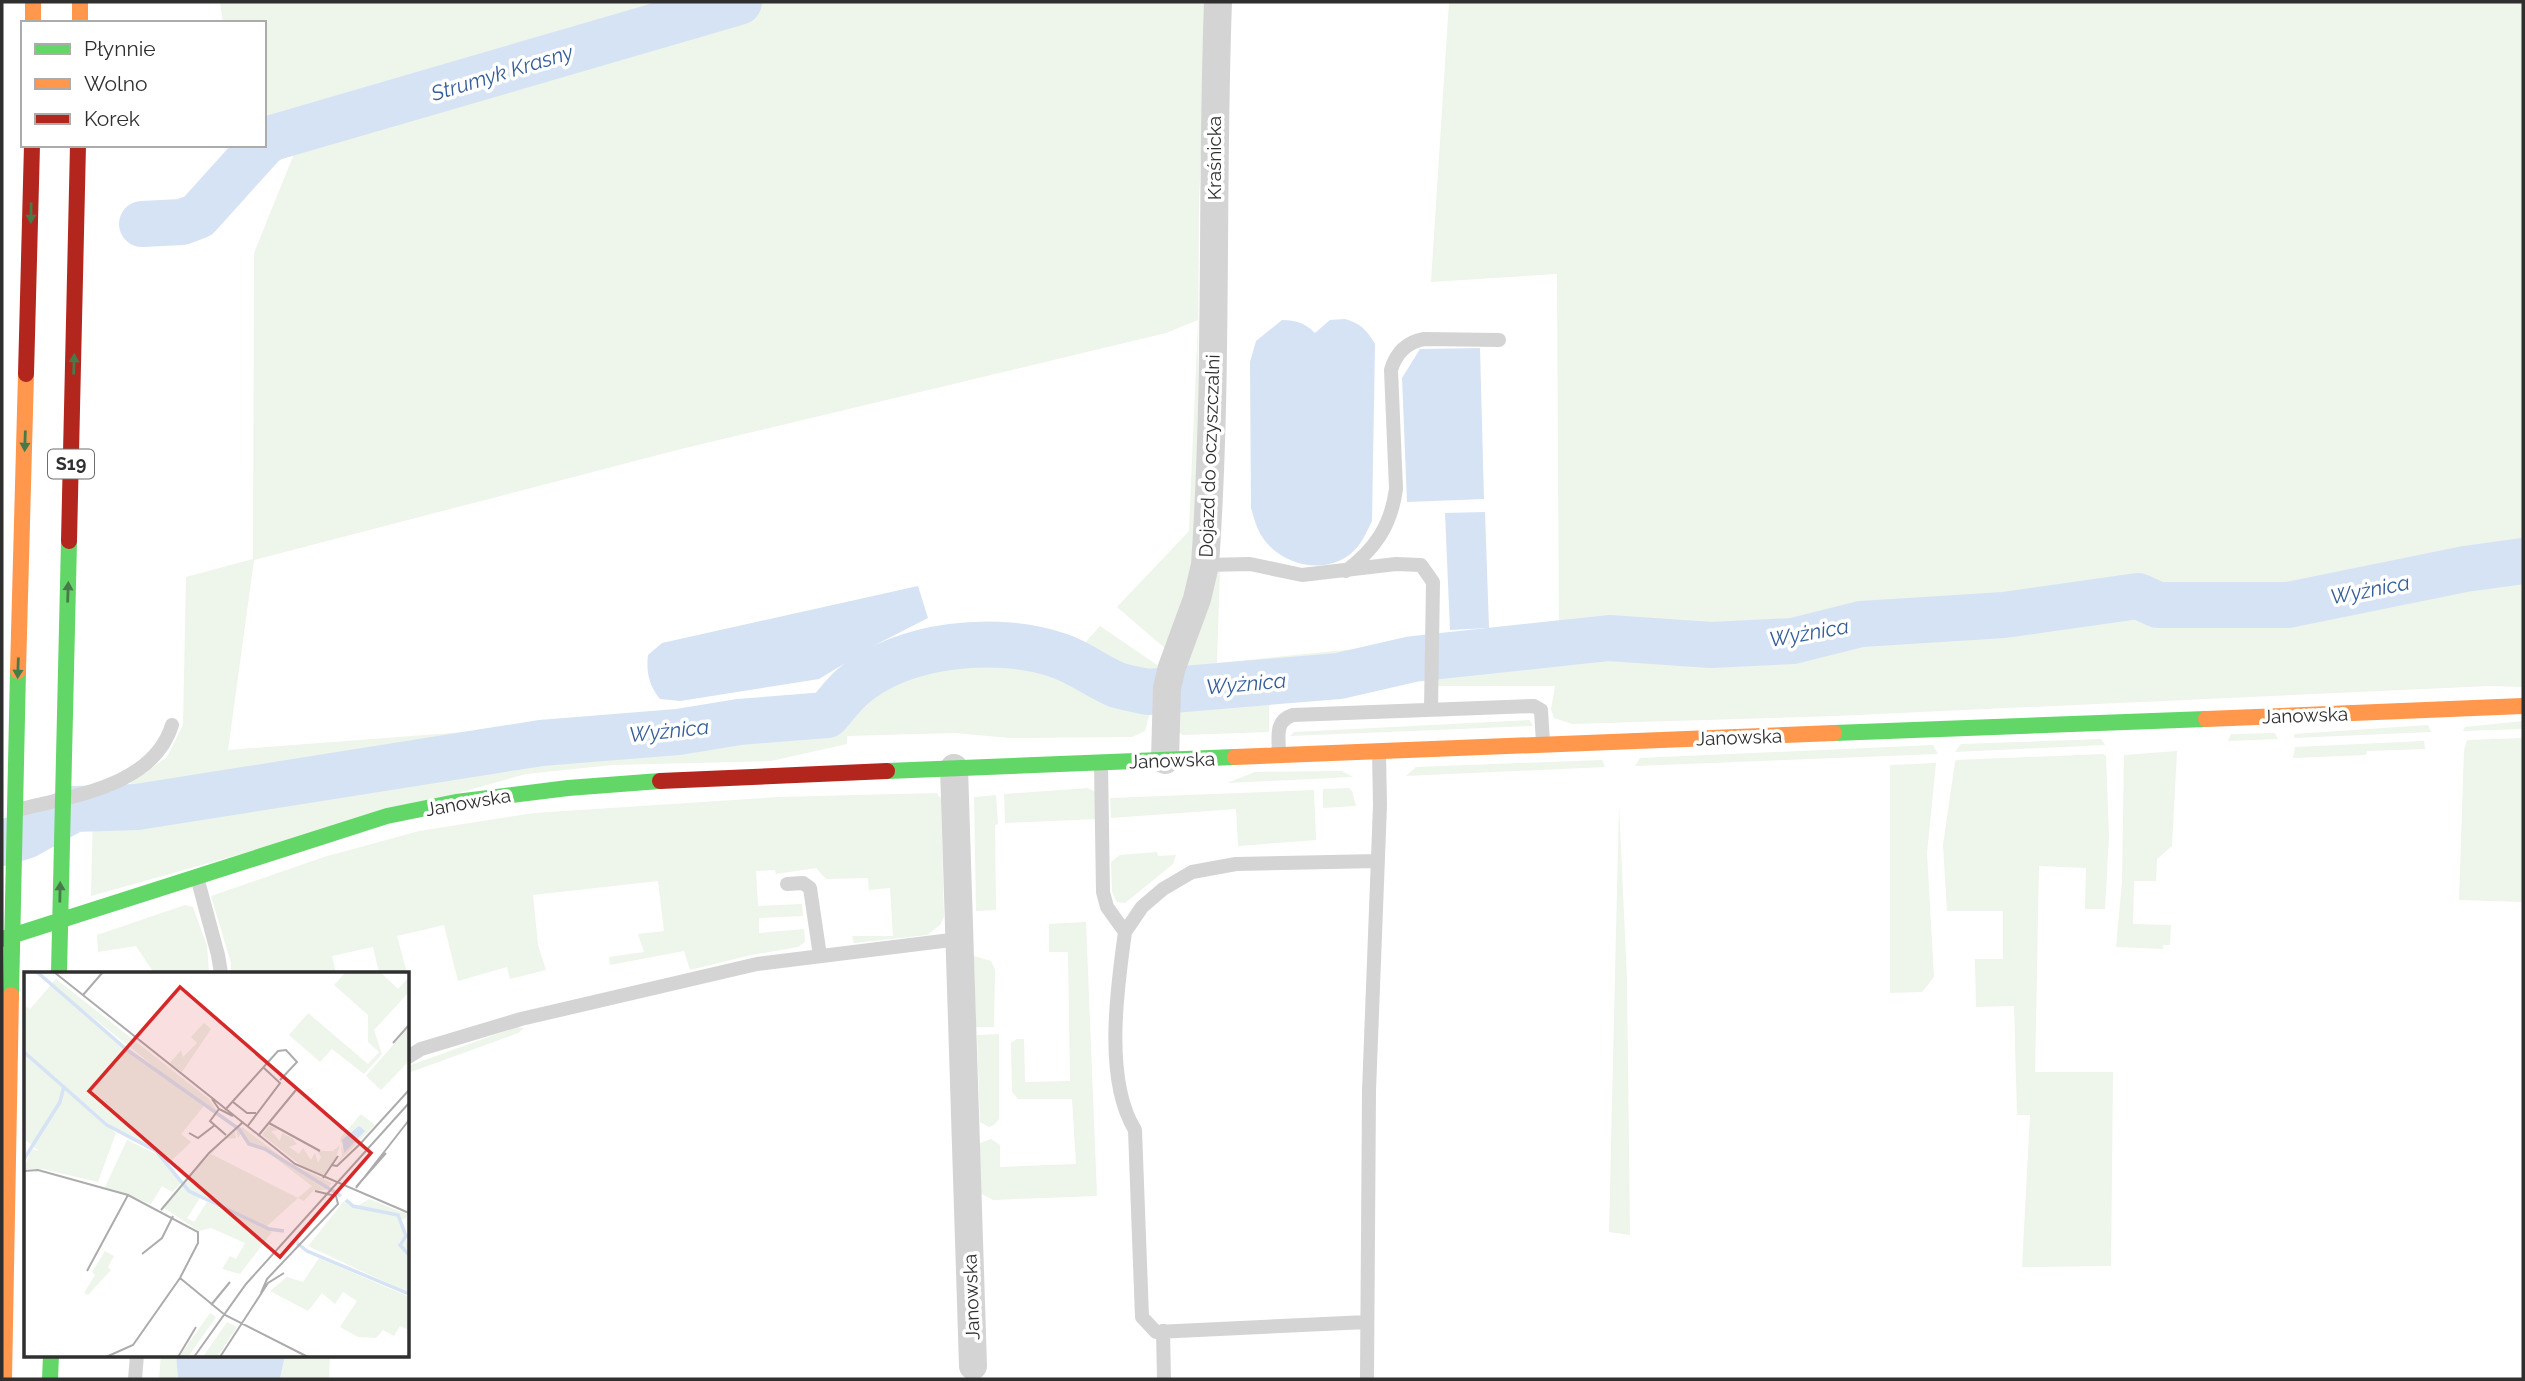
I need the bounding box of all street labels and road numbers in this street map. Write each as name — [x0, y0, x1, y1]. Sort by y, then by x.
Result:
street label: Kraśnicka — [1203, 116, 1225, 200]
street label: Dojazd do oczyszczalni — [1194, 354, 1224, 558]
road number: S19 — [48, 450, 94, 478]
street label: Janowska — [2262, 703, 2348, 727]
street label: Janowska — [1696, 725, 1782, 749]
street label: Janowska — [1129, 748, 1215, 772]
street label: Janowska — [424, 784, 512, 820]
street label: Janowska — [959, 1254, 983, 1340]

